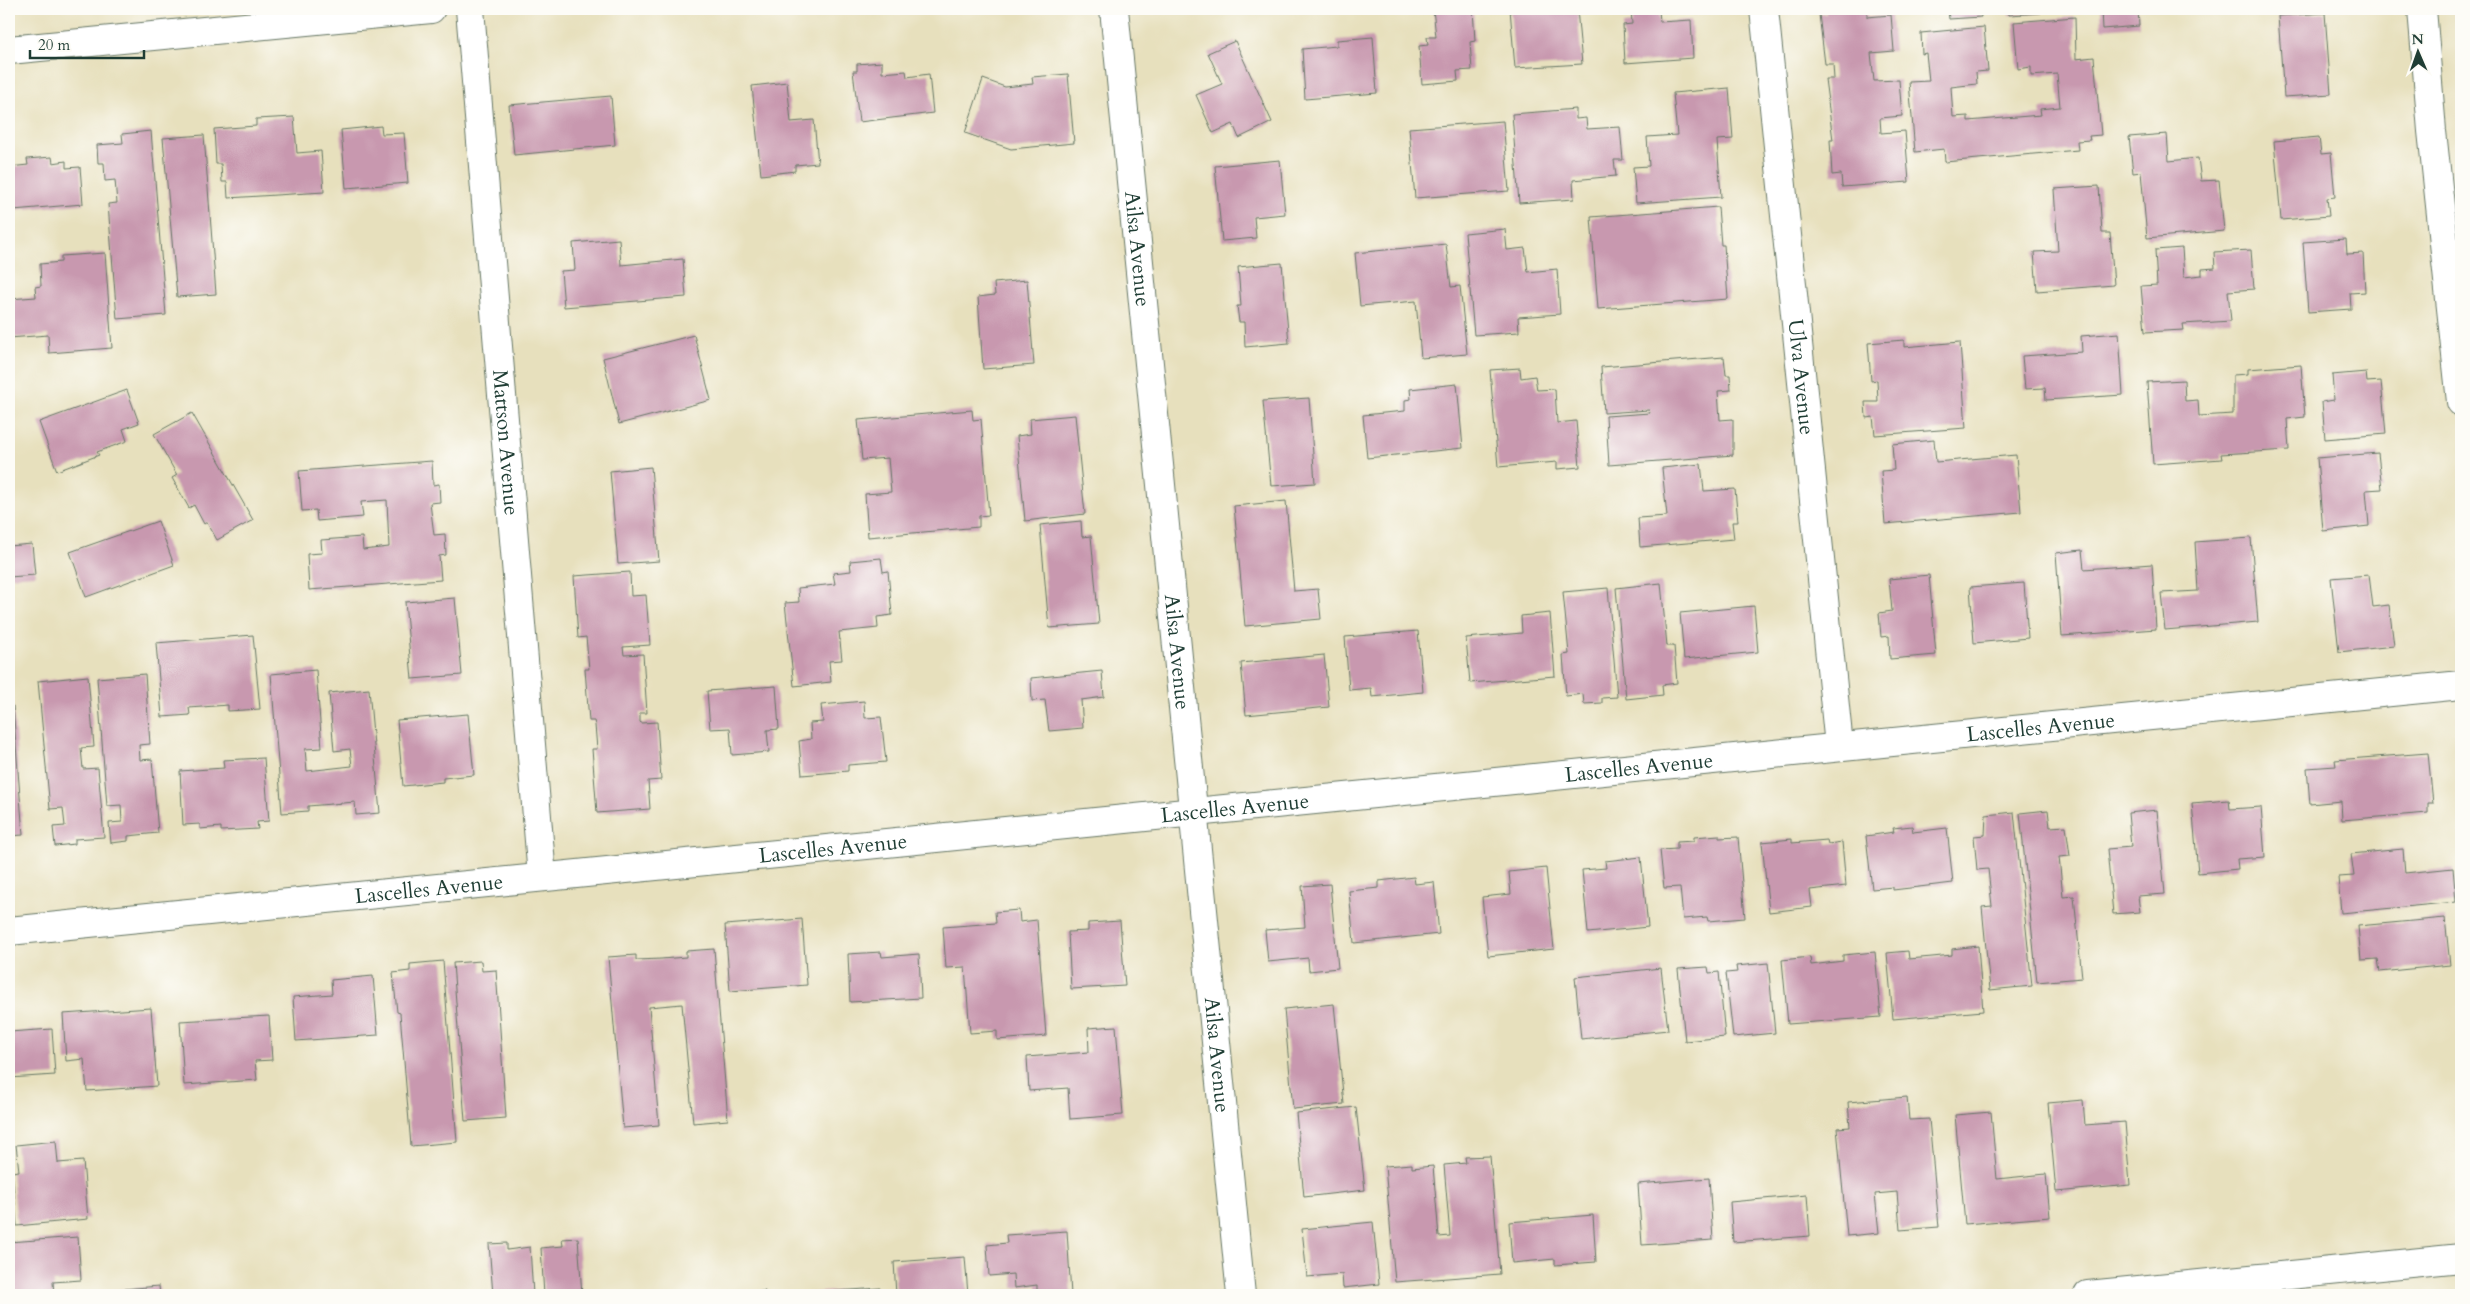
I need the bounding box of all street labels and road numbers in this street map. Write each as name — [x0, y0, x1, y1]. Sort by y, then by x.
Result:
street label: Ailsa Avenue — [1118, 190, 1158, 308]
street label: Ulva Avenue — [1781, 318, 1822, 436]
street label: Mattson Avenue — [485, 368, 526, 517]
street label: Ailsa Avenue — [1157, 593, 1198, 711]
street label: Lascelles Avenue — [1965, 705, 2116, 749]
street label: Lascelles Avenue — [1563, 746, 1714, 789]
street label: Lascelles Avenue — [1159, 786, 1310, 830]
street label: Lascelles Avenue — [757, 826, 908, 870]
street label: Lascelles Avenue — [353, 867, 504, 911]
street label: Ailsa Avenue — [1197, 996, 1237, 1114]

